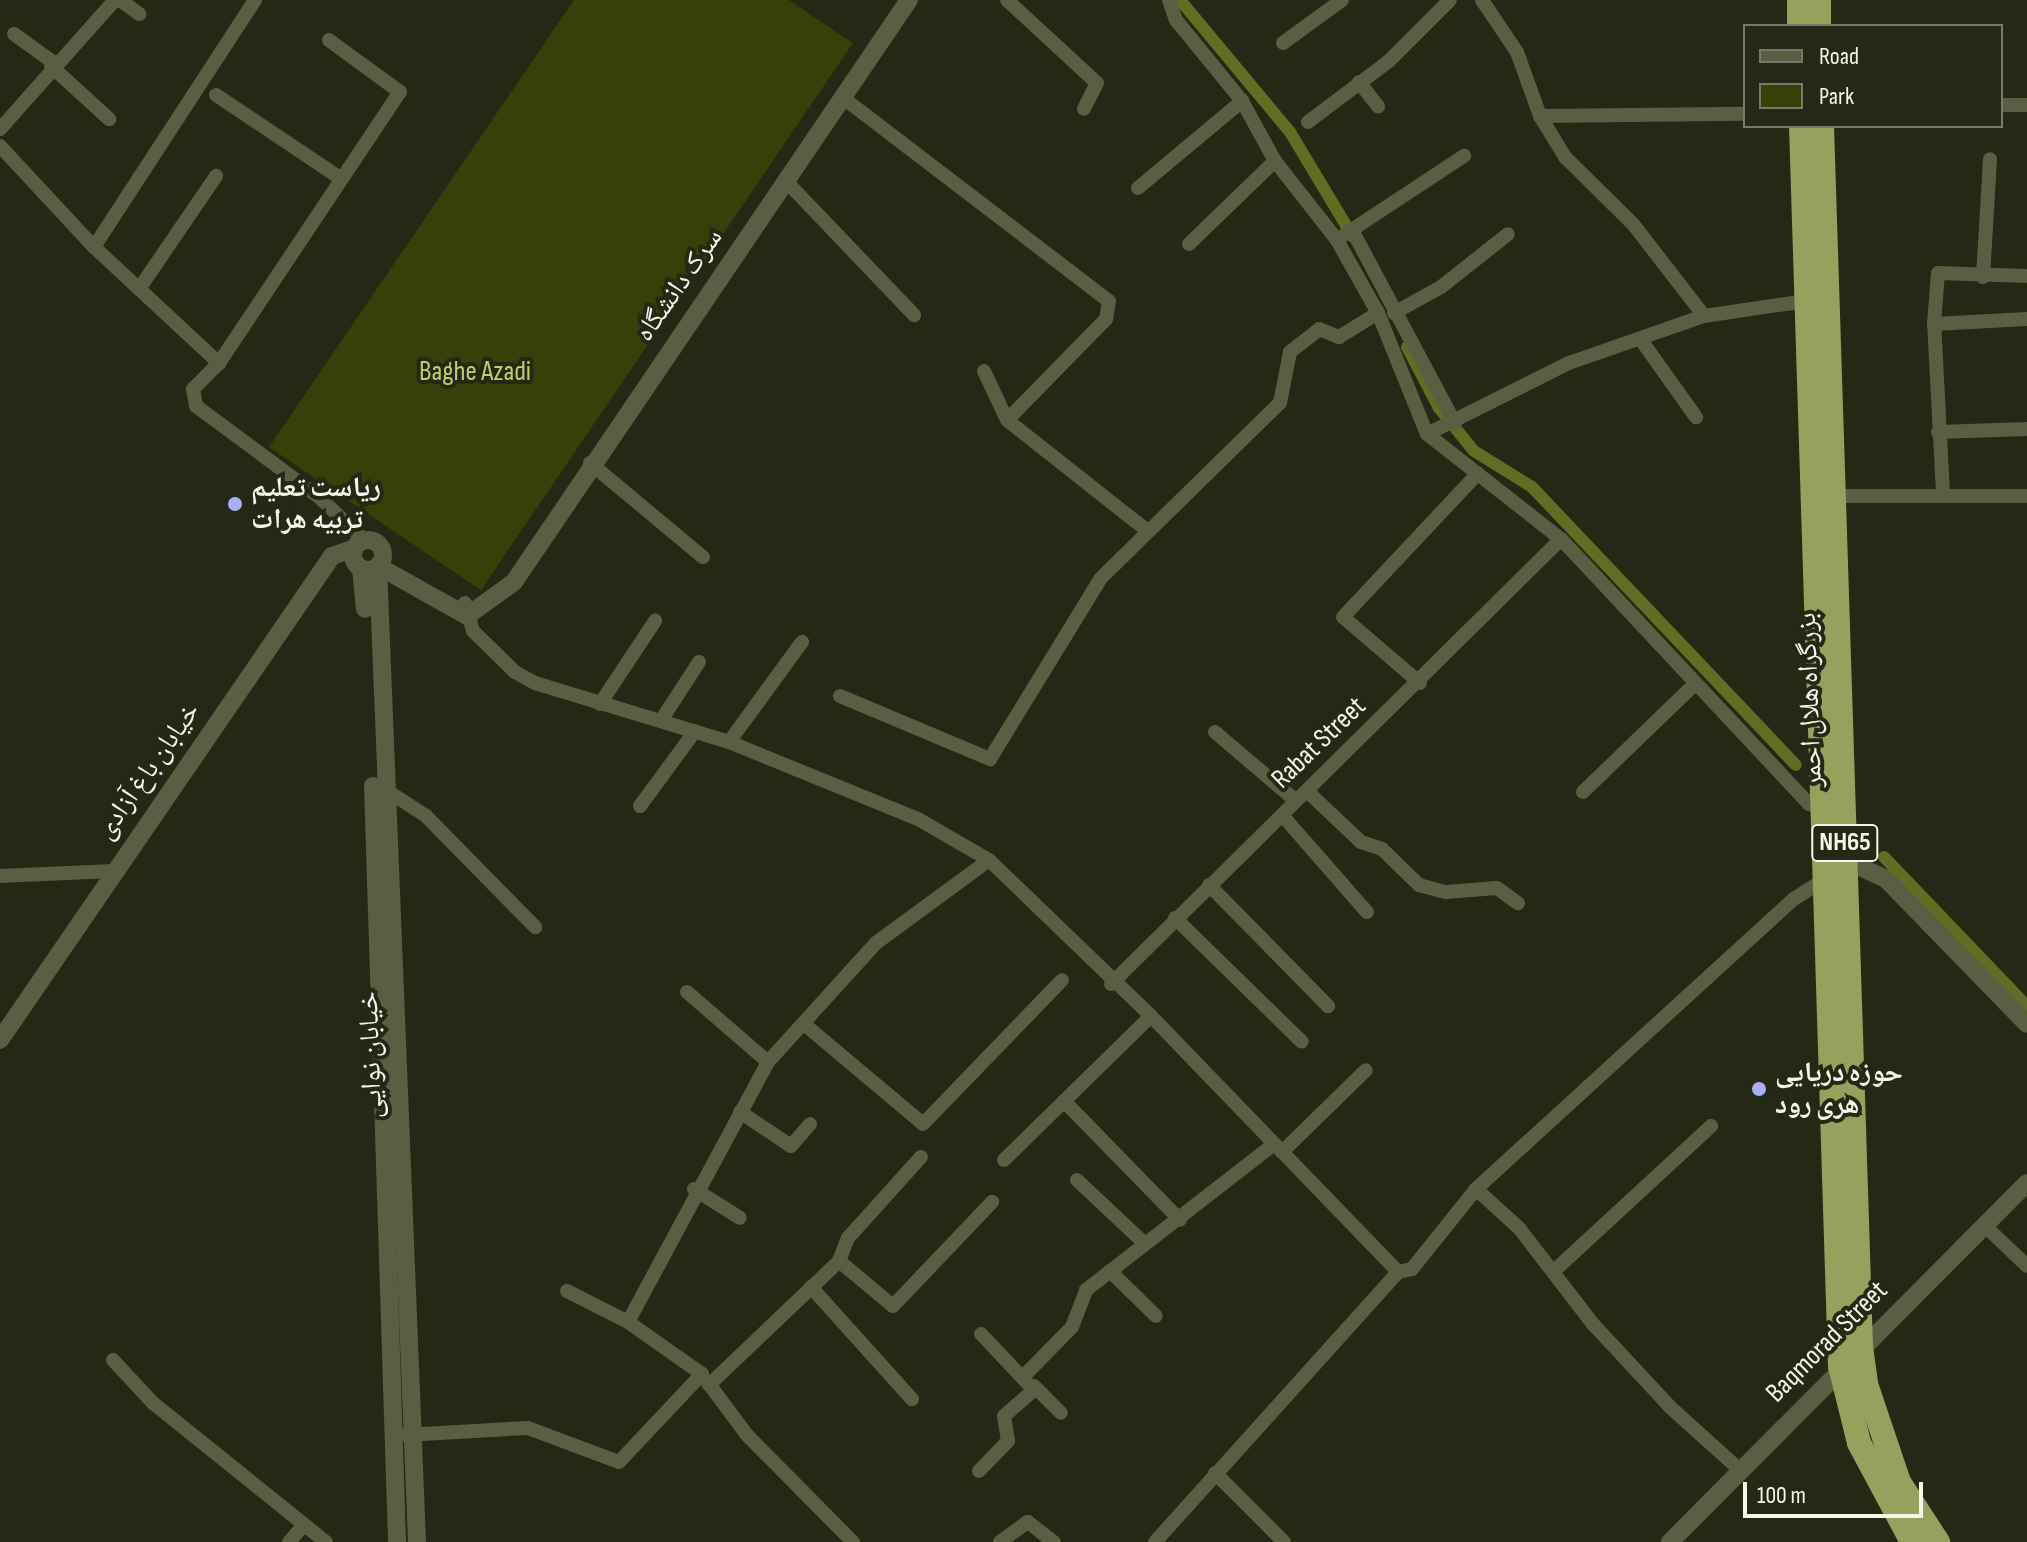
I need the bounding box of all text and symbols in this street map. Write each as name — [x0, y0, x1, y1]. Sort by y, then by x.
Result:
legend — [1743, 24, 2003, 128]
text: Road — [1819, 42, 1859, 71]
text: Park — [1819, 82, 1854, 111]
street label: سرک دانشگاه — [628, 222, 730, 348]
park label: Baghe Azadi — [419, 355, 531, 389]
place label: ریاست تعلیم تربیه هرات — [251, 471, 381, 537]
marker: ریاست تعلیم تربیه هرات — [226, 495, 244, 513]
street label: بزرگراه هلال احمر — [1790, 612, 1830, 788]
street label: Rabat Street — [1265, 690, 1373, 796]
street label: خیابان باغ آزادی — [88, 696, 208, 846]
road number: NH65 — [1811, 821, 1879, 865]
street label: خیابان نوایی — [352, 991, 390, 1119]
place label: حوزه دریایی هری رود — [1775, 1056, 1903, 1122]
marker: حوزه دریایی هری رود — [1750, 1080, 1768, 1098]
street label: Baqmorad Street — [1759, 1274, 1895, 1410]
scale bar — [1747, 1466, 1927, 1516]
text: 100 m — [1757, 1481, 1806, 1510]

